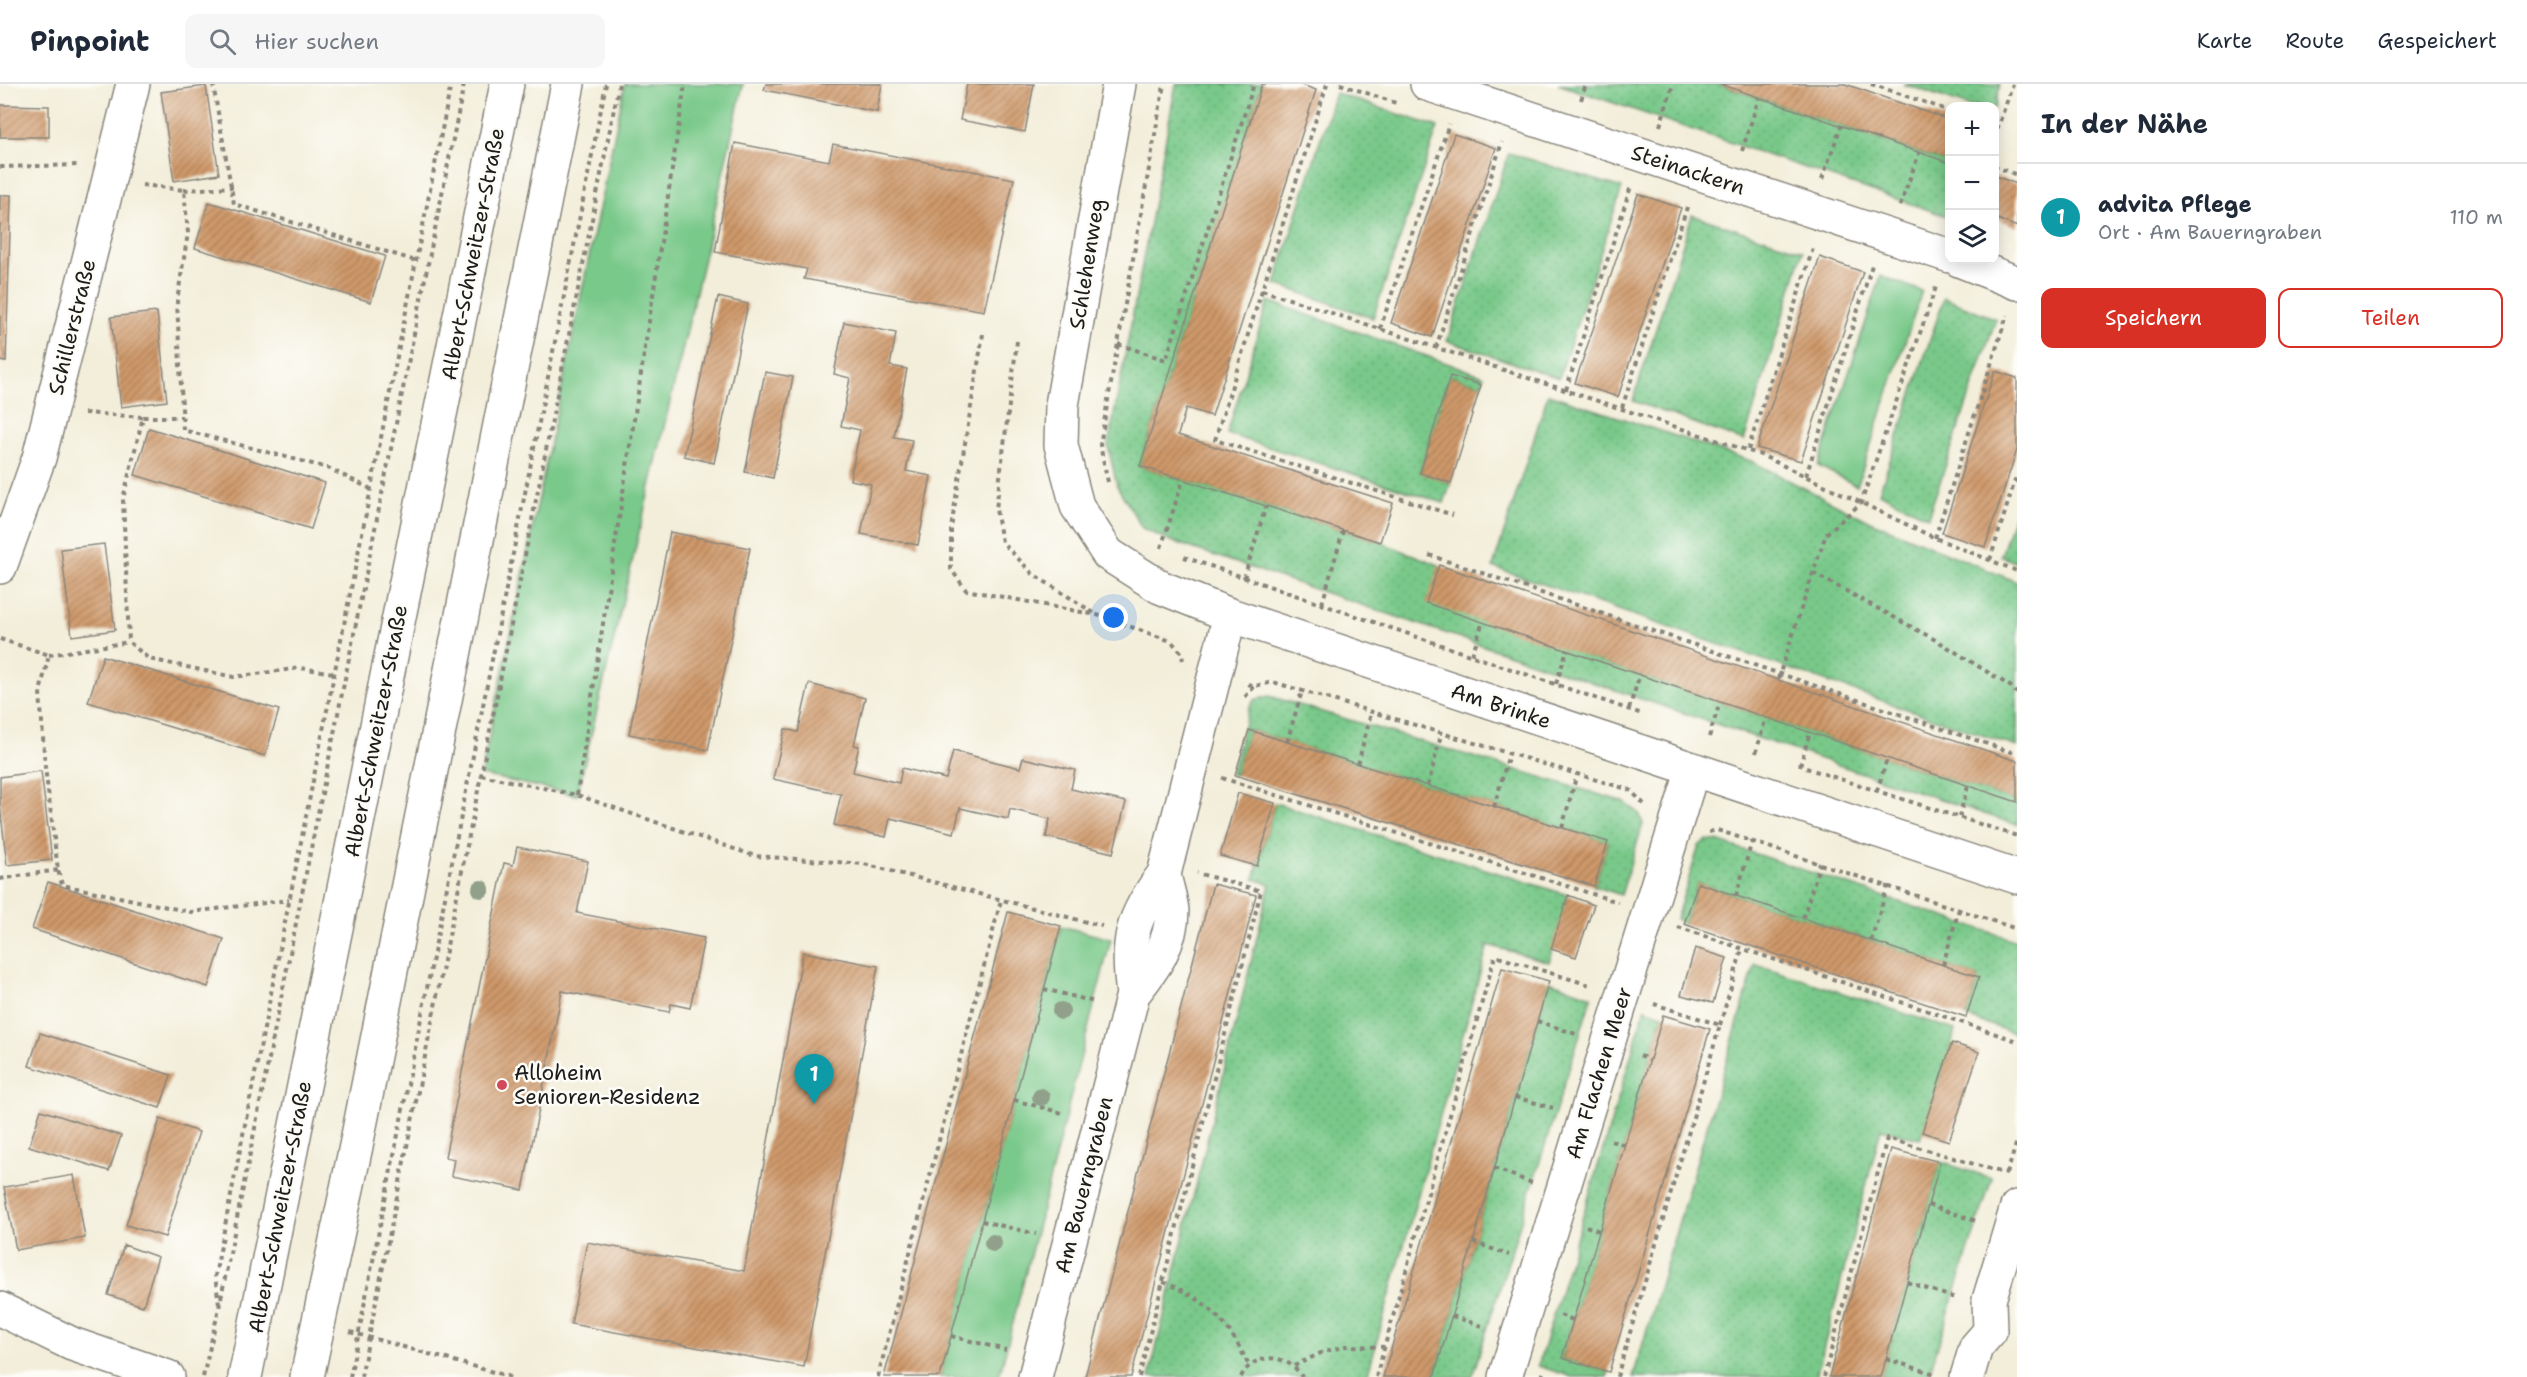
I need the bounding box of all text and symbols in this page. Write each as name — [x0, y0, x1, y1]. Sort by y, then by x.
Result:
search box — [185, 14, 605, 68]
text: Pinpoint — [30, 22, 149, 60]
icon: search — [206, 25, 239, 58]
text: Hier suchen — [254, 27, 379, 56]
text: Karte — [2197, 27, 2252, 55]
text: Route — [2285, 27, 2344, 55]
text: Gespeichert — [2377, 27, 2497, 55]
map controls — [1945, 102, 1999, 264]
button: + — [1945, 102, 1999, 156]
text: In der Nähe — [2041, 106, 2208, 141]
street label: Albert-Schweitzer-Straße — [435, 125, 511, 383]
street label: Steinackern — [1628, 138, 1749, 202]
button: − — [1945, 156, 1999, 210]
text: advita Pflege — [2098, 190, 2252, 219]
street label: Schlehenweg — [1063, 197, 1111, 331]
text: 1 — [2056, 204, 2065, 230]
text: 110 m — [2449, 204, 2503, 230]
button: layers — [1945, 210, 1999, 264]
text: Ort · Am Bauerngraben — [2098, 219, 2322, 245]
street label: Schillerstraße — [42, 256, 102, 398]
button: Speichern — [2041, 288, 2266, 348]
button: Teilen — [2278, 288, 2503, 348]
street label: Albert-Schweitzer-Straße — [338, 602, 414, 860]
your location — [1099, 603, 1128, 632]
street label: Am Brinke — [1447, 677, 1555, 735]
street label: Am Flachen Meer — [1559, 983, 1639, 1163]
pin: 1 — [794, 1054, 834, 1104]
place label: Alloheim Senioren-Residenz — [514, 1059, 700, 1111]
street label: Albert-Schweitzer-Straße — [242, 1078, 318, 1336]
marker: Alloheim Senioren-Residenz — [495, 1078, 509, 1092]
street label: Am Bauerngraben — [1048, 1093, 1120, 1276]

